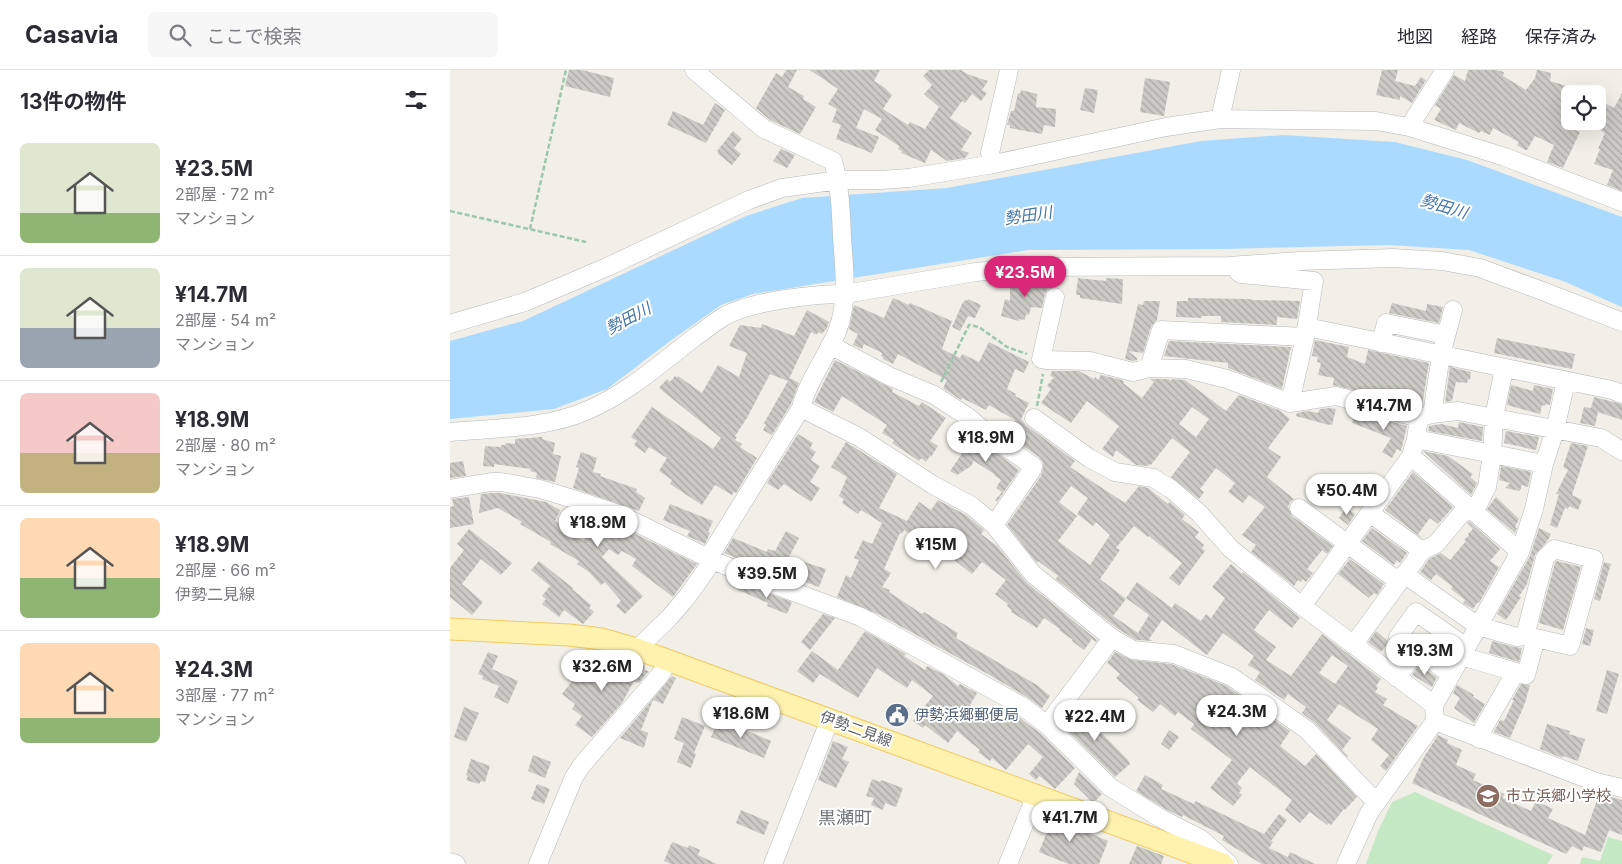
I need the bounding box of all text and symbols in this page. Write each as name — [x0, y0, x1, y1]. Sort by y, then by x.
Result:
search box — [148, 12, 498, 57]
text: Casavia — [25, 20, 118, 49]
icon: search — [166, 21, 194, 49]
text: ここで検索 — [206, 25, 302, 48]
text: 地図 — [1397, 26, 1433, 47]
text: 経路 — [1461, 26, 1497, 47]
text: 保存済み — [1525, 26, 1597, 47]
map controls — [1561, 85, 1606, 130]
button: locate — [1561, 85, 1606, 130]
icon: filters — [402, 86, 430, 114]
text: 13件の物件 — [20, 89, 127, 114]
text: ¥23.5M — [175, 156, 253, 181]
icon: home — [60, 163, 120, 223]
text: 2部屋 · 72 m² — [175, 184, 275, 204]
water label: 勢田川 — [1418, 189, 1472, 223]
water label: 勢田川 — [1003, 201, 1055, 228]
text: マンション — [175, 208, 255, 228]
pin: ¥23.5M — [984, 256, 1066, 298]
text: ¥23.5M — [995, 262, 1055, 282]
text: ¥14.7M — [175, 282, 248, 307]
icon: home — [60, 288, 120, 348]
water label: 勢田川 — [602, 297, 656, 338]
text: 2部屋 · 54 m² — [175, 310, 276, 330]
text: マンション — [175, 334, 255, 354]
pin: ¥14.7M — [1343, 388, 1425, 431]
text: ¥14.7M — [1356, 395, 1412, 415]
text: ¥18.9M — [175, 407, 249, 432]
icon: home — [60, 413, 120, 473]
pin: ¥18.9M — [945, 420, 1027, 463]
text: ¥18.9M — [958, 427, 1014, 447]
text: 2部屋 · 80 m² — [175, 435, 276, 455]
text: マンション — [175, 459, 255, 479]
pin: ¥50.4M — [1306, 474, 1388, 516]
text: ¥50.4M — [1317, 480, 1377, 500]
pin: ¥18.9M — [557, 506, 639, 548]
text: ¥18.9M — [570, 512, 626, 532]
pin: ¥15M — [906, 528, 966, 570]
text: ¥18.9M — [175, 532, 249, 557]
text: ¥15M — [915, 534, 957, 554]
icon: home — [60, 538, 120, 598]
pin: ¥39.5M — [726, 556, 808, 599]
text: 2部屋 · 66 m² — [175, 560, 276, 580]
text: ¥39.5M — [737, 563, 797, 583]
text: 伊勢二見線 — [175, 584, 255, 604]
pin: ¥19.3M — [1384, 634, 1466, 676]
text: ¥19.3M — [1397, 640, 1453, 660]
pin: ¥32.6M — [561, 650, 643, 692]
text: ¥32.6M — [572, 656, 632, 676]
text: ¥24.3M — [175, 657, 253, 682]
icon: home — [60, 663, 120, 723]
text: 3部屋 · 77 m² — [175, 685, 275, 705]
pin: ¥24.3M — [1196, 694, 1278, 737]
pin: ¥18.6M — [700, 696, 782, 739]
pin: ¥22.4M — [1054, 700, 1136, 742]
text: ¥24.3M — [1207, 701, 1267, 721]
public building icon: 伊勢浜郷郵便局 — [884, 702, 910, 728]
text: ¥18.6M — [713, 703, 769, 723]
place label: 伊勢浜郷郵便局 — [914, 705, 1019, 724]
text: ¥22.4M — [1065, 706, 1125, 726]
street label: 伊勢二見線 — [818, 707, 895, 750]
text: マンション — [175, 709, 255, 729]
school or university icon: 市立浜郷小学校 — [1475, 783, 1501, 809]
place label: 市立浜郷小学校 — [1506, 786, 1611, 805]
pin: ¥41.7M — [1029, 800, 1111, 843]
district label: 黒瀬町 — [818, 807, 872, 828]
text: ¥41.7M — [1042, 807, 1098, 827]

